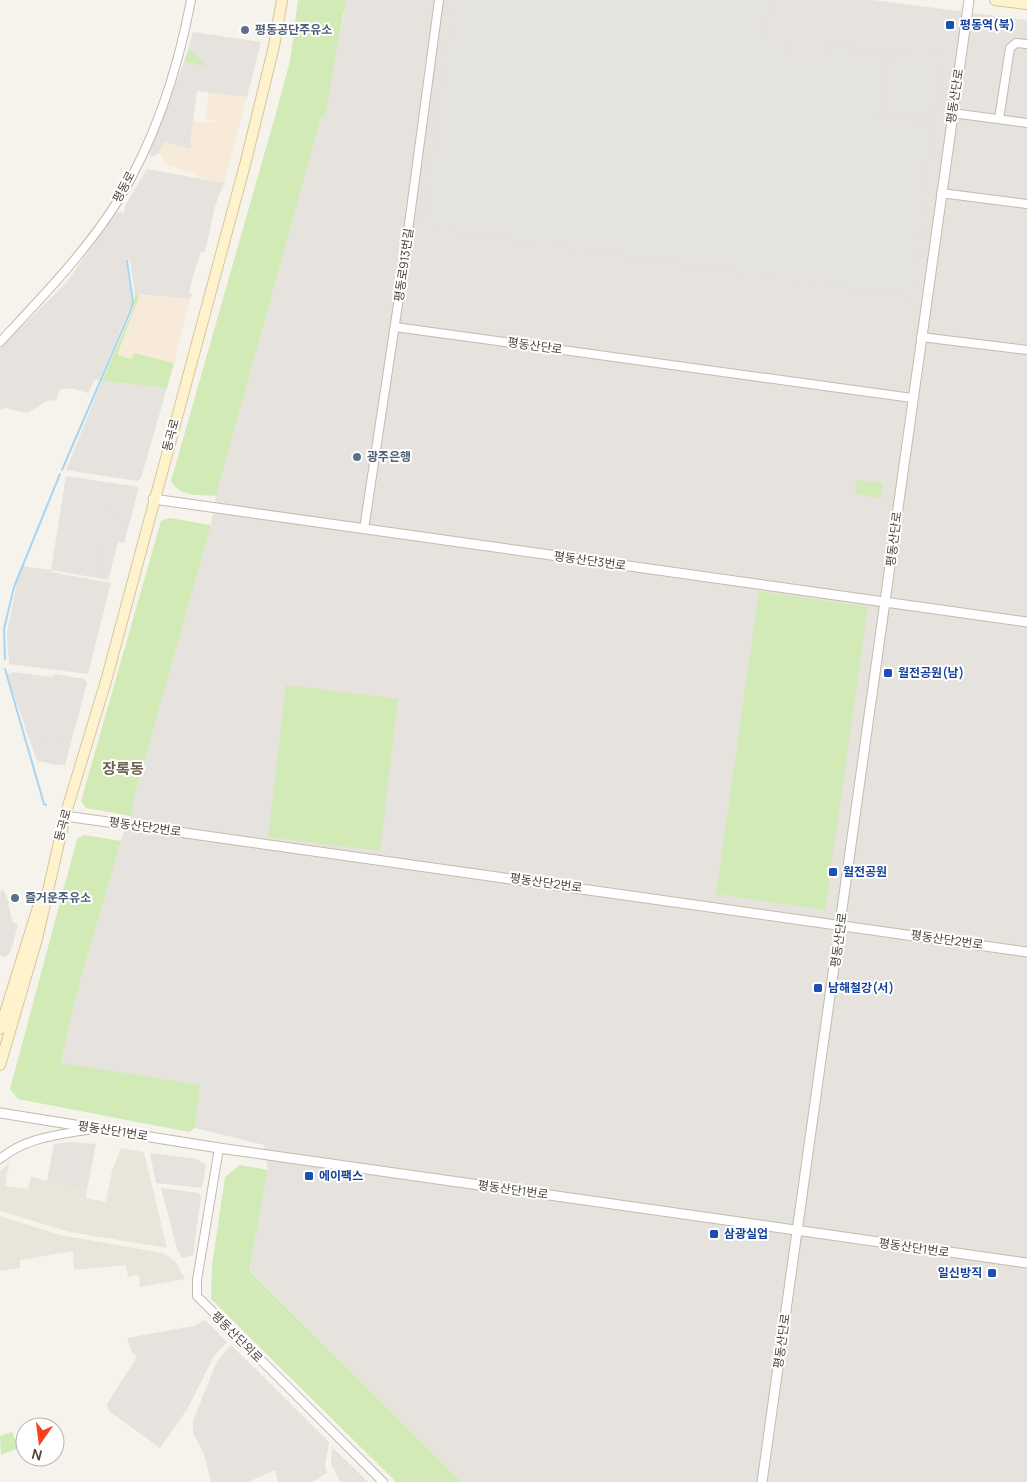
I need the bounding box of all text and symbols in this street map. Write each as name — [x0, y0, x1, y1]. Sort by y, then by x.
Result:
place label: 평동역(북) — [960, 16, 1015, 33]
marker: 평동역(북) — [944, 19, 956, 31]
place label: 평동공단주유소 — [255, 21, 332, 38]
marker: 평동공단주유소 — [239, 24, 251, 36]
street label: 평동산단로 — [942, 67, 967, 125]
street label: 평동로 — [108, 168, 139, 205]
street label: 평동로913번길 — [390, 227, 417, 303]
street label: 평동산단로 — [507, 333, 564, 358]
street label: 동곡로 — [158, 417, 183, 453]
place label: 광주은행 — [367, 448, 411, 465]
marker: 광주은행 — [351, 451, 363, 463]
street label: 평동산단로 — [882, 511, 905, 567]
street label: 평동산단3번로 — [553, 547, 627, 574]
place label: 월전공원(남) — [898, 664, 964, 681]
marker: 월전공원(남) — [882, 667, 894, 679]
district label: 장록동 — [102, 758, 144, 779]
street label: 동곡로 — [50, 807, 75, 843]
street label: 평동산단2번로 — [108, 813, 182, 840]
place label: 월전공원 — [843, 863, 887, 880]
marker: 월전공원 — [827, 866, 839, 878]
street label: 평동산단2번로 — [509, 869, 583, 896]
place label: 즐거운주유소 — [25, 889, 91, 906]
marker: 즐거운주유소 — [9, 892, 21, 904]
street label: 평동산단로 — [826, 911, 851, 968]
street label: 평동산단2번로 — [910, 926, 984, 953]
place label: 남해철강(서) — [828, 979, 894, 996]
marker: 남해철강(서) — [812, 982, 824, 994]
street label: 평동산단1번로 — [77, 1117, 149, 1144]
place label: 에이팩스 — [319, 1167, 363, 1184]
marker: 에이팩스 — [303, 1170, 315, 1182]
street label: 평동산단1번로 — [477, 1176, 549, 1203]
place label: 삼광실업 — [724, 1225, 768, 1242]
marker: 삼광실업 — [708, 1228, 720, 1240]
street label: 평동산단1번로 — [878, 1234, 950, 1261]
place label: 일신방직 — [938, 1264, 982, 1281]
marker: 일신방직 — [986, 1267, 998, 1279]
street label: 평동산단외로 — [208, 1307, 267, 1366]
street label: 평동산단로 — [769, 1312, 794, 1369]
north arrow — [15, 1417, 65, 1467]
text: N — [30, 1445, 44, 1466]

